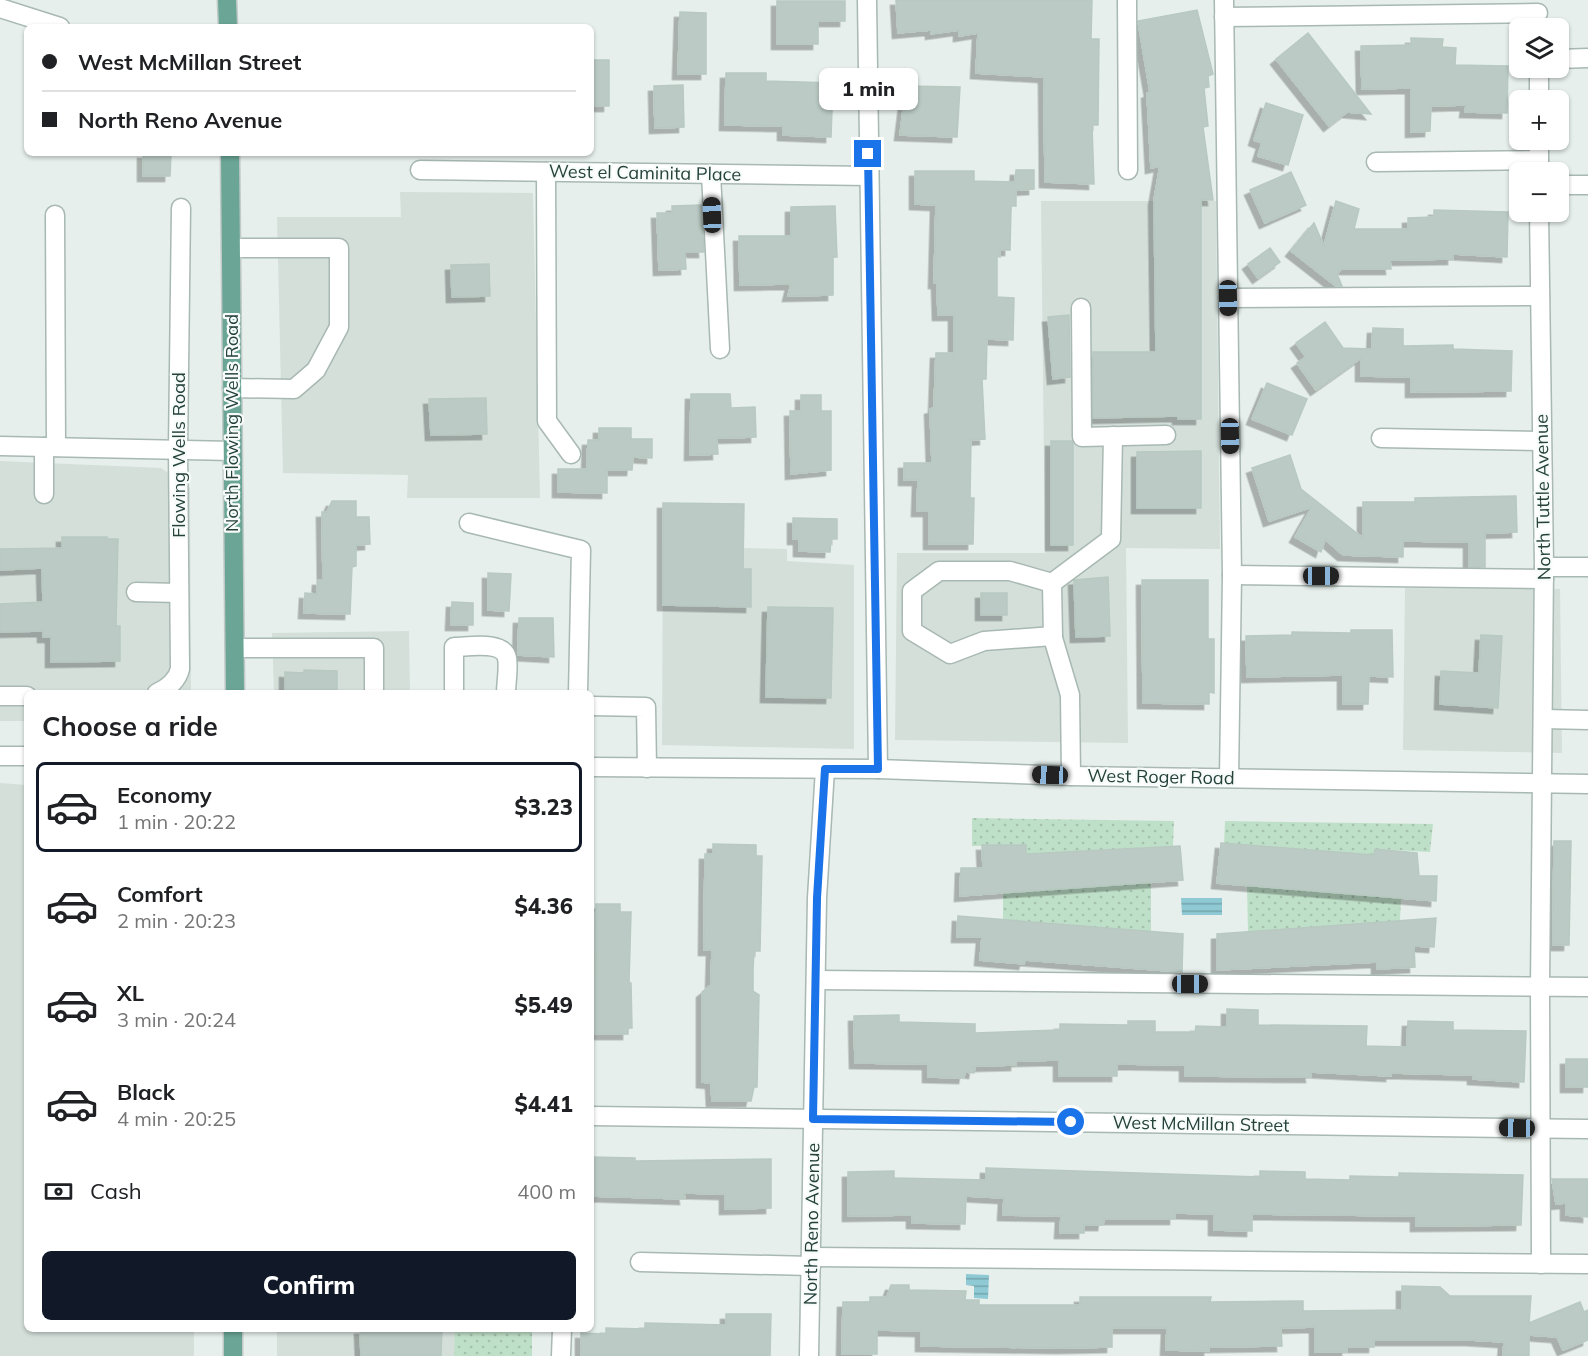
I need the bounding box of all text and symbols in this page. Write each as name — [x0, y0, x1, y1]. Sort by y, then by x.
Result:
map controls — [1509, 18, 1569, 222]
button: layers — [1509, 18, 1569, 78]
text: West McMillan Street — [78, 48, 301, 76]
callout: 1 min — [818, 67, 918, 109]
text: 1 min — [842, 76, 895, 101]
button: + — [1509, 90, 1569, 150]
text: North Reno Avenue — [78, 106, 282, 134]
route end — [854, 140, 881, 167]
street label: West el Caminita Place — [549, 159, 741, 186]
button: − — [1509, 162, 1569, 222]
car — [702, 197, 722, 233]
car — [1219, 280, 1237, 316]
street label: North Flowing Wells Road — [220, 314, 243, 532]
street label: Flowing Wells Road — [167, 372, 190, 538]
street label: North Tuttle Avenue — [1530, 414, 1555, 580]
car — [1221, 418, 1239, 454]
car — [1303, 567, 1339, 585]
text: Choose a ride — [42, 709, 218, 743]
street label: West Roger Road — [1087, 764, 1235, 789]
car — [1032, 765, 1068, 785]
icon: car — [45, 780, 99, 834]
text: Economy — [117, 781, 212, 809]
text: $3.23 — [514, 793, 573, 821]
text: 1 min · 20:22 — [117, 809, 236, 834]
icon: car — [45, 879, 99, 933]
text: Comfort — [117, 880, 203, 908]
text: $4.36 — [514, 892, 573, 920]
text: 2 min · 20:23 — [117, 908, 236, 933]
car — [1172, 975, 1208, 993]
icon: car — [45, 978, 99, 1032]
text: XL — [117, 979, 144, 1007]
text: $5.49 — [514, 991, 573, 1019]
text: 3 min · 20:24 — [117, 1007, 236, 1032]
icon: car — [45, 1077, 99, 1131]
text: Black — [117, 1078, 175, 1106]
text: $4.41 — [514, 1090, 573, 1118]
text: 4 min · 20:25 — [117, 1106, 236, 1131]
route start — [1057, 1108, 1084, 1135]
street label: West McMillan Street — [1112, 1110, 1290, 1137]
car — [1499, 1119, 1535, 1137]
street label: North Reno Avenue — [799, 1143, 824, 1305]
icon: cash — [42, 1175, 75, 1208]
text: Cash — [90, 1177, 142, 1205]
text: 400 m — [517, 1179, 576, 1204]
button: Confirm — [42, 1251, 576, 1320]

